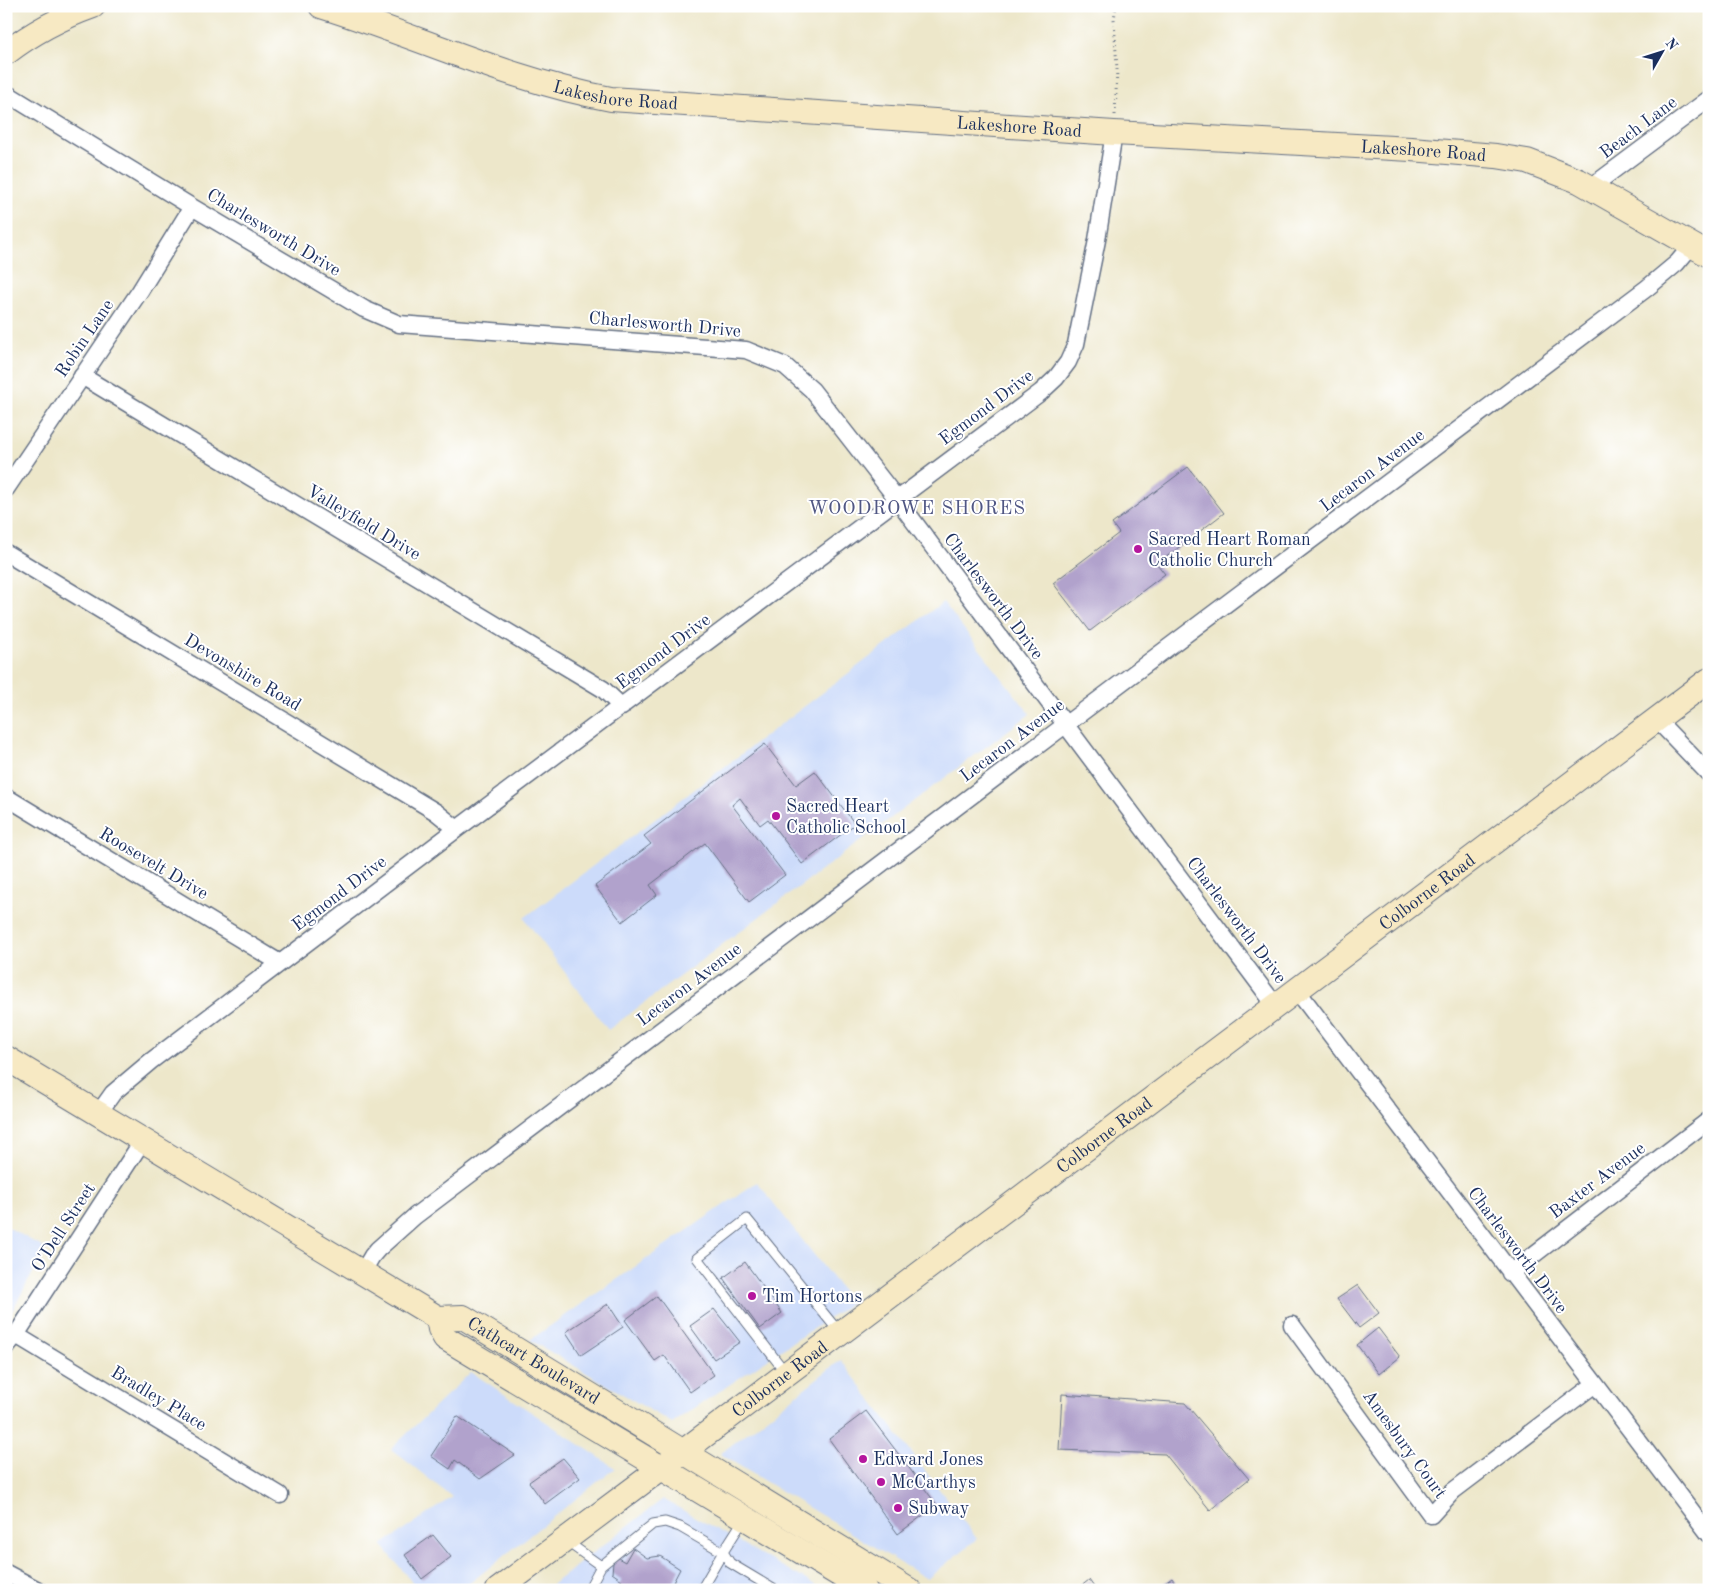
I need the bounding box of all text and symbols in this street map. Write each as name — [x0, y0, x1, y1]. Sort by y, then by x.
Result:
north arrow — [1638, 28, 1688, 78]
text: N — [1663, 36, 1680, 53]
street label: Lakeshore Road — [551, 78, 679, 114]
street label: Beach Lane — [1597, 93, 1680, 162]
street label: Lakeshore Road — [956, 114, 1083, 141]
street label: Lakeshore Road — [1360, 138, 1487, 165]
street label: Charlesworth Drive — [203, 186, 344, 280]
street label: Robin Lane — [52, 296, 117, 381]
street label: Charlesworth Drive — [588, 309, 742, 341]
street label: Egmond Drive — [936, 367, 1037, 449]
street label: Lecaron Avenue — [1317, 426, 1428, 516]
street label: Valleyfield Drive — [303, 482, 424, 564]
district label: WOODROWE SHORES — [808, 500, 1026, 519]
street label: Charlesworth Drive — [940, 530, 1046, 663]
place label: Sacred Heart Roman Catholic Church — [1148, 531, 1311, 570]
marker: Sacred Heart Roman Catholic Church — [1132, 543, 1144, 555]
street label: Egmond Drive — [613, 611, 714, 693]
street label: Devonshire Road — [181, 631, 304, 715]
street label: Lecaron Avenue — [957, 696, 1068, 786]
place label: Sacred Heart Catholic School — [786, 798, 906, 837]
marker: Sacred Heart Catholic School — [770, 810, 782, 822]
street label: Roosevelt Drive — [96, 824, 211, 903]
street label: Colborne Road — [1376, 851, 1479, 935]
street label: Egmond Drive — [289, 853, 390, 935]
street label: Charlesworth Drive — [1183, 854, 1289, 987]
street label: Lecaron Avenue — [634, 940, 745, 1030]
street label: Colborne Road — [1054, 1094, 1156, 1177]
street label: Baxter Avenue — [1546, 1139, 1649, 1223]
street label: O'Dell Street — [29, 1180, 99, 1275]
street label: Charlesworth Drive — [1464, 1184, 1570, 1317]
place label: Tim Hortons — [762, 1288, 862, 1306]
marker: Tim Hortons — [746, 1290, 758, 1302]
street label: Cathcart Boulevard — [464, 1314, 603, 1408]
street label: Colborne Road — [729, 1338, 832, 1421]
street label: Bradley Place — [108, 1363, 209, 1434]
street label: Amesbury Court — [1359, 1387, 1449, 1502]
place label: Edward Jones — [873, 1451, 984, 1469]
marker: Edward Jones — [857, 1453, 869, 1465]
place label: McCarthys — [891, 1474, 976, 1492]
marker: McCarthys — [875, 1476, 887, 1488]
place label: Subway — [908, 1500, 970, 1518]
marker: Subway — [892, 1502, 904, 1514]

